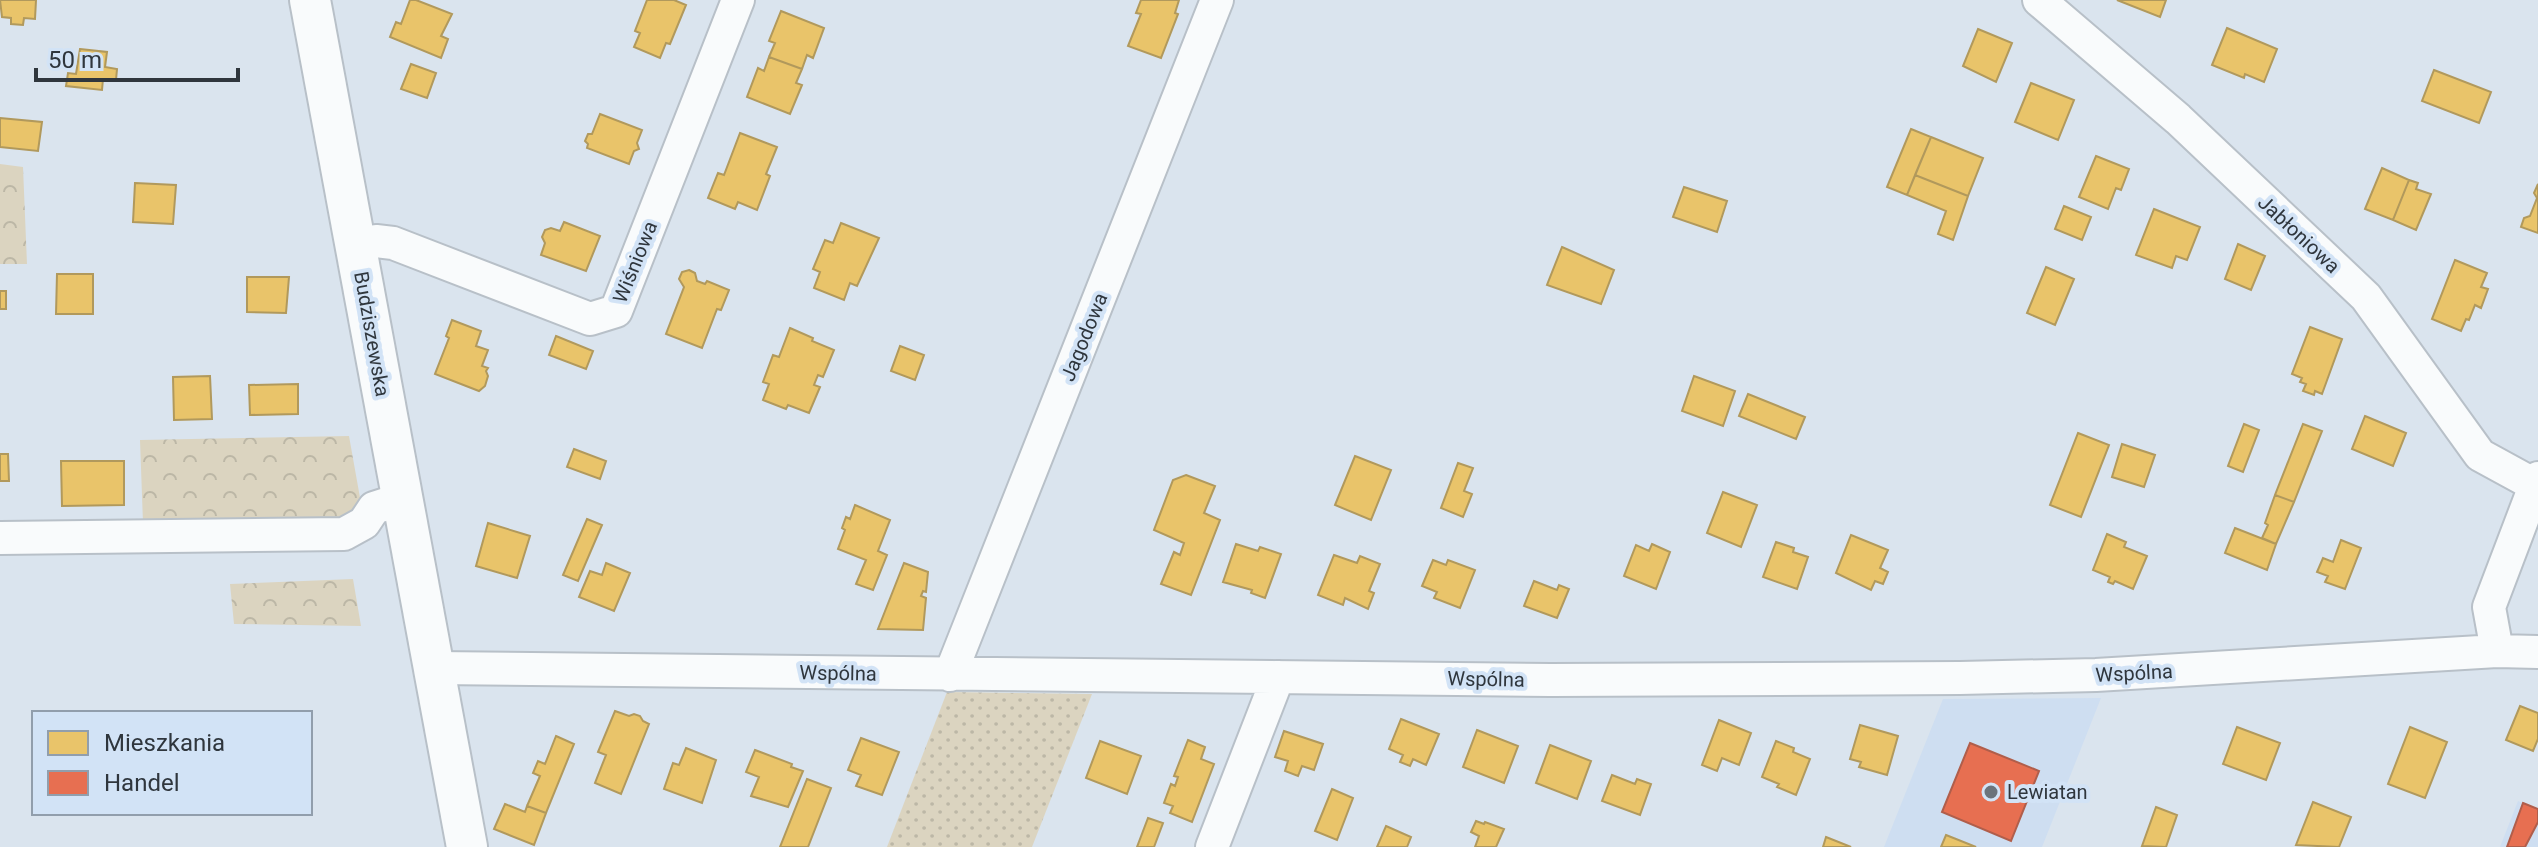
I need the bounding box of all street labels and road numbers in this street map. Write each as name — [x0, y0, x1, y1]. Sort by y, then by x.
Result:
street label: Jabłoniowa — [2253, 190, 2345, 278]
street label: Wiśniowa — [608, 218, 662, 306]
street label: Budziszewska — [349, 270, 395, 398]
street label: Jagodowa — [1055, 289, 1113, 385]
street label: Wspólna — [2095, 659, 2173, 687]
street label: Wspólna — [799, 660, 877, 686]
street label: Wspólna — [1447, 666, 1525, 692]

